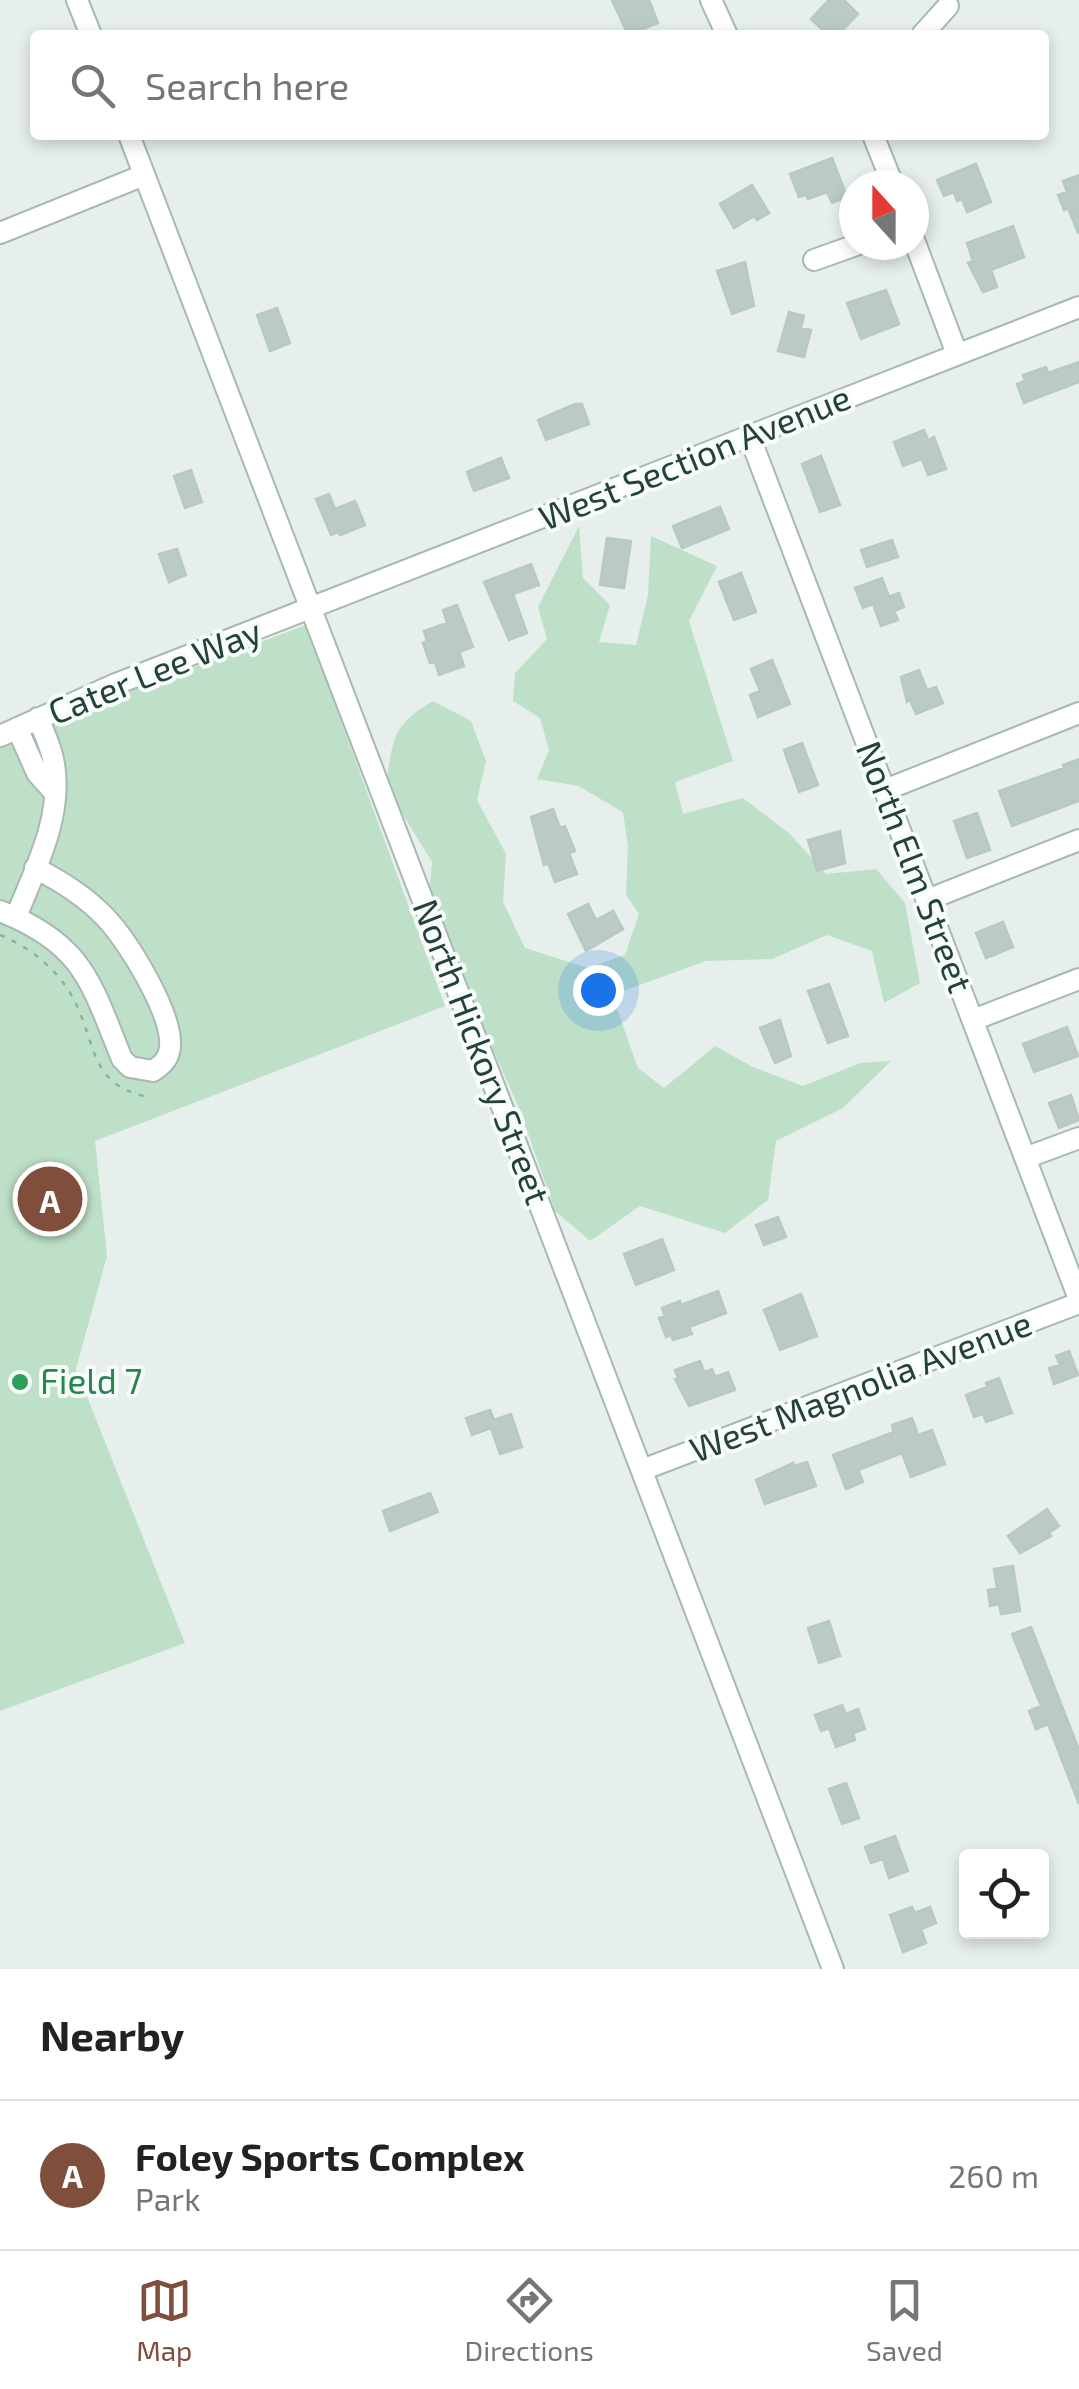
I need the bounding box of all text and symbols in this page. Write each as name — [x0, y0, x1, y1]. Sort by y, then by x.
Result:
search box — [30, 30, 1049, 140]
icon: search — [65, 58, 120, 113]
text: Search here — [145, 62, 349, 108]
north arrow — [839, 170, 929, 260]
street label: West Section Avenue — [532, 374, 856, 538]
street label: Cater Lee Way — [42, 608, 267, 732]
street label: North Elm Street — [849, 735, 983, 998]
street label: North Hickory Street — [405, 893, 560, 1210]
your location — [573, 965, 624, 1016]
pin: A — [18, 1162, 82, 1236]
street label: West Magnolia Avenue — [684, 1301, 1037, 1470]
place label: Field 7 — [40, 1359, 143, 1401]
marker: Field 7 — [9, 1371, 31, 1393]
map controls — [959, 1849, 1049, 1939]
button: locate — [959, 1849, 1049, 1939]
text: Nearby — [40, 2009, 184, 2059]
text: Foley Sports Complex — [135, 2133, 525, 2179]
text: A — [62, 2156, 83, 2194]
text: 260 m — [948, 2156, 1039, 2194]
text: Park — [135, 2179, 200, 2217]
tab: Map — [136, 2273, 192, 2367]
tab: Directions — [465, 2273, 594, 2367]
tab: Saved — [866, 2273, 943, 2367]

